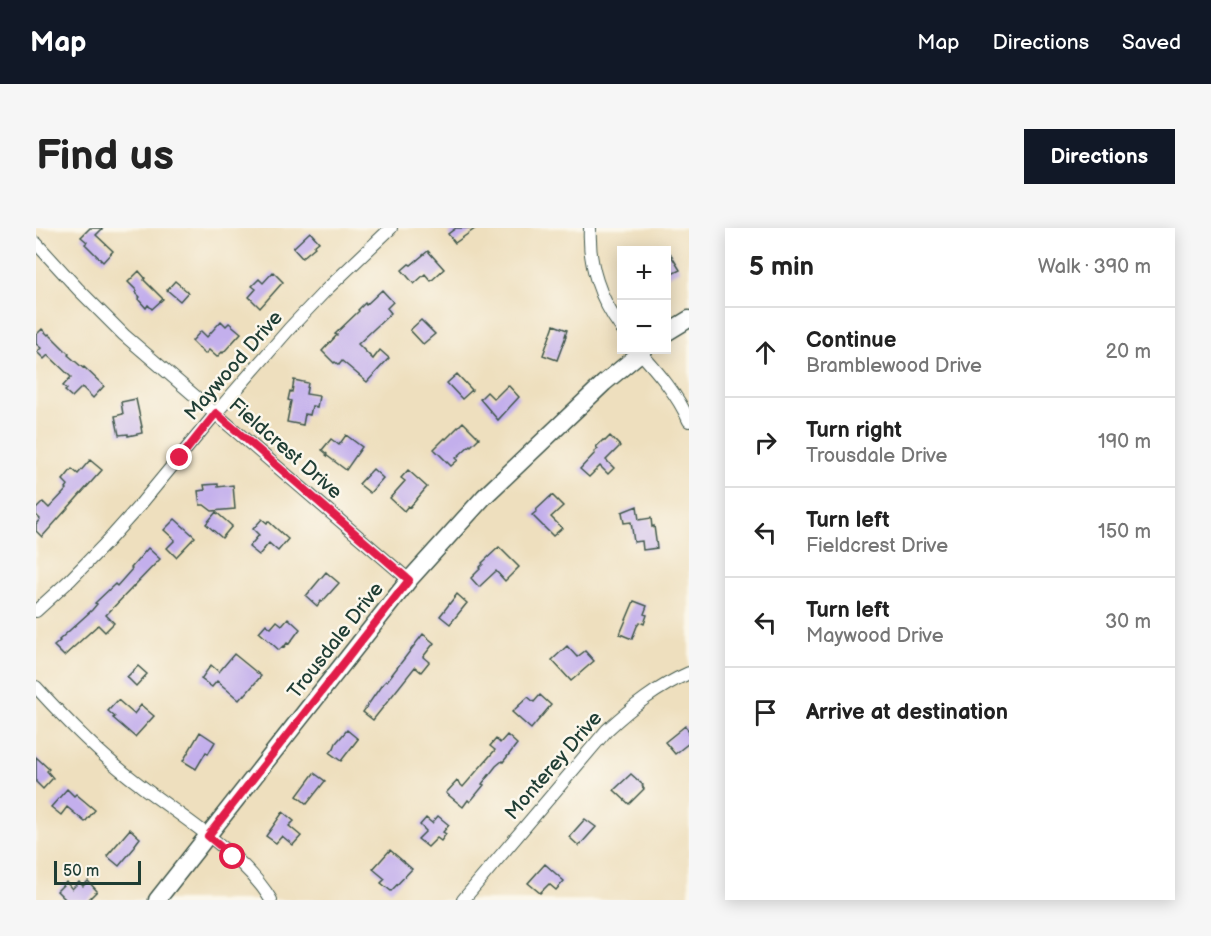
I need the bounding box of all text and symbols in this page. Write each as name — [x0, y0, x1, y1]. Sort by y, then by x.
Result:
text: Map — [30, 26, 86, 59]
text: Map — [917, 30, 960, 55]
text: Directions — [993, 30, 1089, 55]
text: Saved — [1122, 30, 1181, 55]
button: Directions — [1024, 129, 1175, 184]
text: Find us — [36, 131, 174, 182]
map controls — [617, 246, 671, 354]
button: + — [617, 246, 671, 300]
text: 5 min — [749, 252, 814, 283]
text: Walk · 390 m — [1038, 255, 1151, 279]
button: − — [617, 300, 671, 354]
street label: Maywood Drive — [180, 306, 288, 425]
text: Continue — [806, 327, 896, 354]
icon: ahead — [749, 336, 782, 369]
text: 20 m — [1106, 340, 1151, 364]
text: Bramblewood Drive — [806, 354, 982, 378]
street label: Fieldcrest Drive — [224, 393, 347, 504]
text: Turn right — [806, 417, 902, 444]
icon: right — [749, 426, 782, 459]
text: 190 m — [1098, 430, 1151, 454]
route end — [166, 444, 192, 470]
text: Trousdale Drive — [806, 444, 947, 468]
text: Turn left — [806, 507, 890, 534]
icon: left — [749, 516, 782, 549]
text: 150 m — [1098, 520, 1151, 544]
text: Fieldcrest Drive — [806, 534, 948, 558]
street label: Trousdale Drive — [283, 577, 389, 704]
text: Turn left — [806, 597, 890, 624]
icon: left — [749, 606, 782, 639]
text: 30 m — [1105, 610, 1151, 634]
text: Maywood Drive — [806, 624, 944, 648]
icon: arrive — [749, 696, 782, 729]
text: Arrive at destination — [806, 699, 1008, 726]
street label: Monterey Drive — [500, 706, 607, 825]
route start — [219, 843, 245, 869]
scale bar — [54, 858, 141, 886]
text: 50 m — [63, 862, 99, 881]

